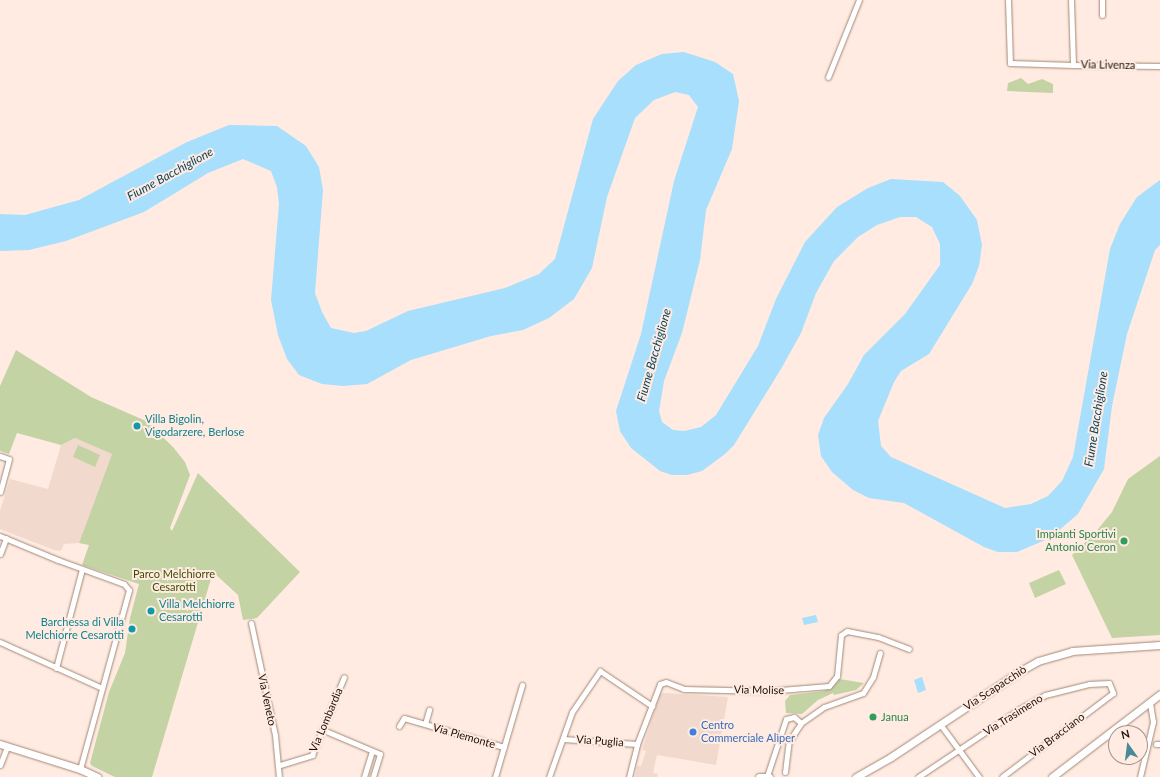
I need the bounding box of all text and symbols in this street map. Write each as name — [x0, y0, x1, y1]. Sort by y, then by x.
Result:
street label: Via Livenza — [1081, 58, 1135, 72]
water label: Fiume Bacchiglione — [124, 144, 216, 204]
water label: Fiume Bacchiglione — [634, 307, 674, 403]
water label: Fiume Bacchiglione — [1081, 370, 1111, 468]
place label: Villa Bigolin, Vigodarzere, Berlose — [145, 413, 244, 439]
marker: Villa Bigolin, Vigodarzere, Berlose — [132, 421, 142, 431]
place label: Impianti Sportivi Antonio Ceron — [1037, 528, 1116, 554]
marker: Impianti Sportivi Antonio Ceron — [1119, 536, 1129, 546]
park label: Parco Melchiorre Cesarotti — [133, 568, 215, 594]
place label: Villa Melchiorre Cesarotti — [159, 598, 235, 624]
marker: Villa Melchiorre Cesarotti — [146, 606, 156, 616]
place label: Barchessa di Villa Melchiorre Cesarotti — [25, 616, 124, 642]
marker: Barchessa di Villa Melchiorre Cesarotti — [127, 624, 137, 634]
street label: Via Scapacchiò — [961, 663, 1029, 713]
street label: Via Veneto — [255, 673, 279, 727]
street label: Via Molise — [734, 683, 784, 697]
street label: Via Lombardia — [307, 686, 345, 754]
street label: Via Trasimeno — [981, 691, 1045, 739]
place label: Janua — [881, 710, 909, 724]
street label: Via Bracciano — [1027, 710, 1087, 760]
marker: Janua — [868, 712, 878, 722]
place label: Centro Commerciale Alìper — [701, 719, 795, 745]
street label: Via Piemonte — [431, 721, 497, 751]
north arrow — [1108, 725, 1148, 765]
marker: Centro Commerciale Alìper — [688, 727, 698, 737]
text: N — [1120, 727, 1131, 741]
street label: Via Puglia — [576, 733, 624, 749]

